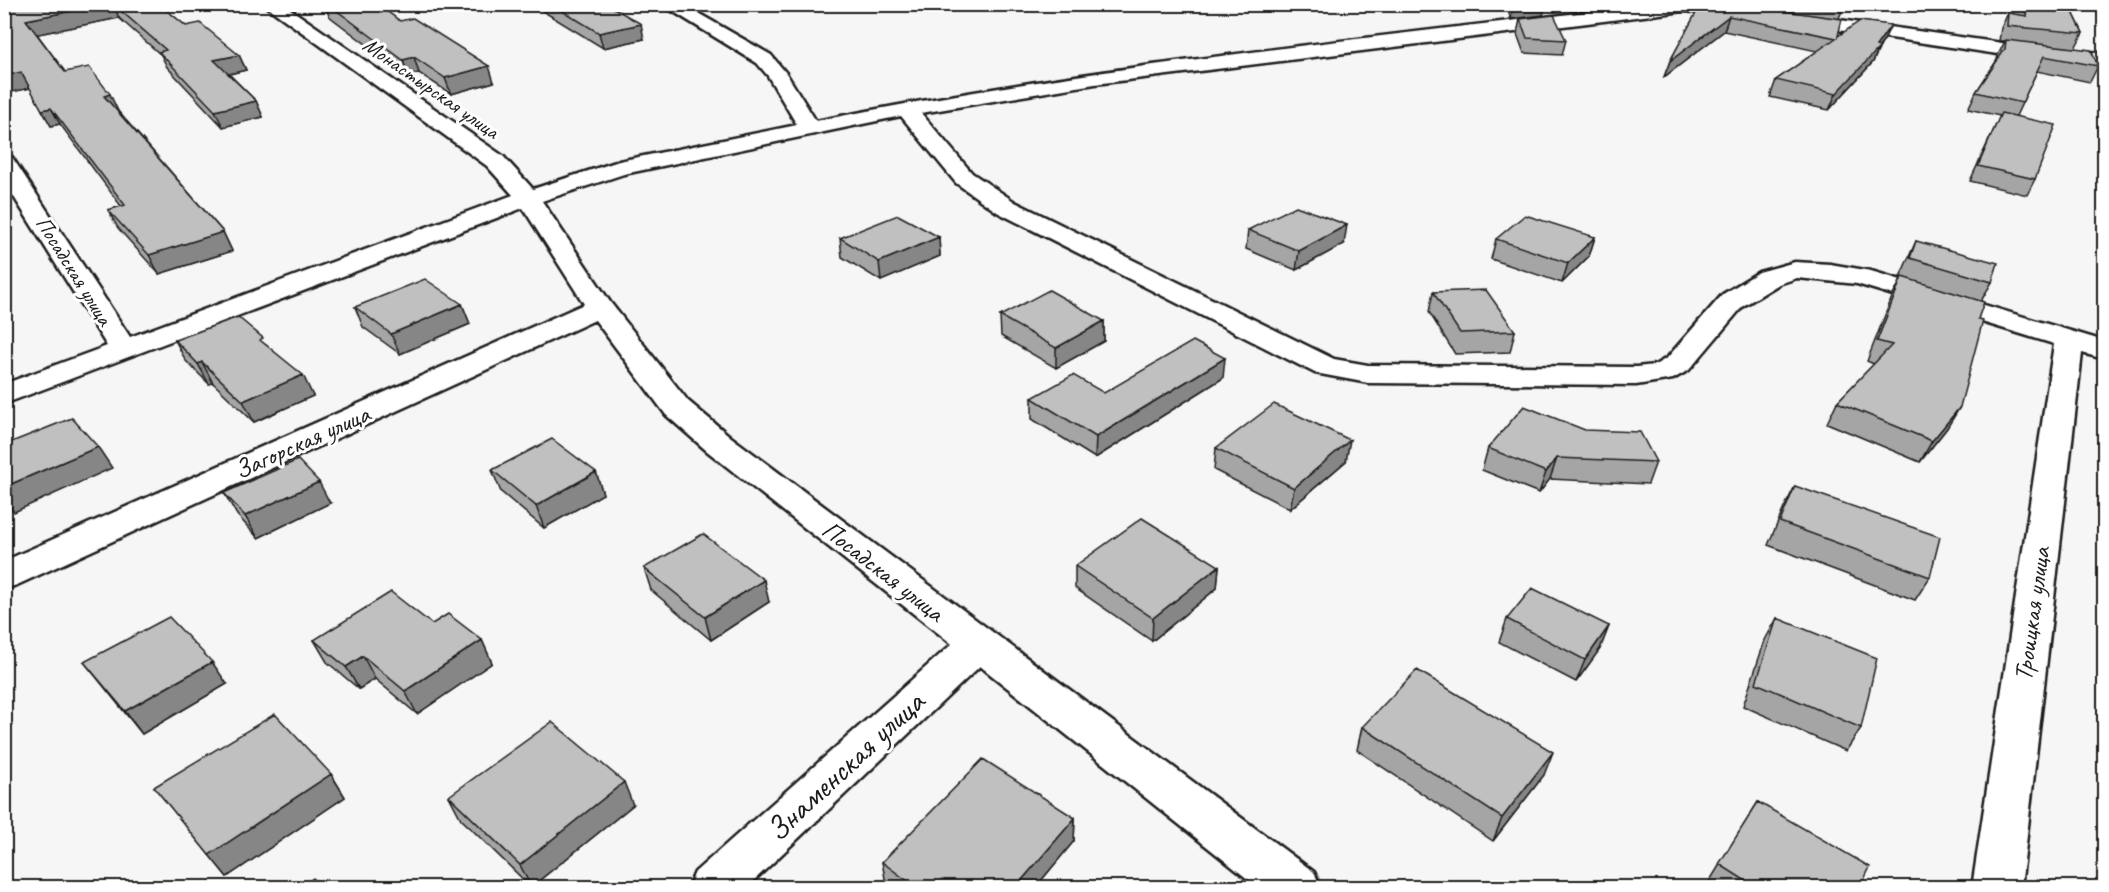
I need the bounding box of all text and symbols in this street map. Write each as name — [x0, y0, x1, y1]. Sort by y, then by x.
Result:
street label: Монастырская улица — [358, 31, 505, 146]
street label: Посадская улица — [29, 211, 119, 332]
street label: Загорская улица — [229, 397, 376, 487]
street label: Посадская улица — [815, 513, 952, 630]
street label: Троицкая улица — [2006, 543, 2058, 683]
street label: Знаменская улица — [757, 681, 934, 850]

